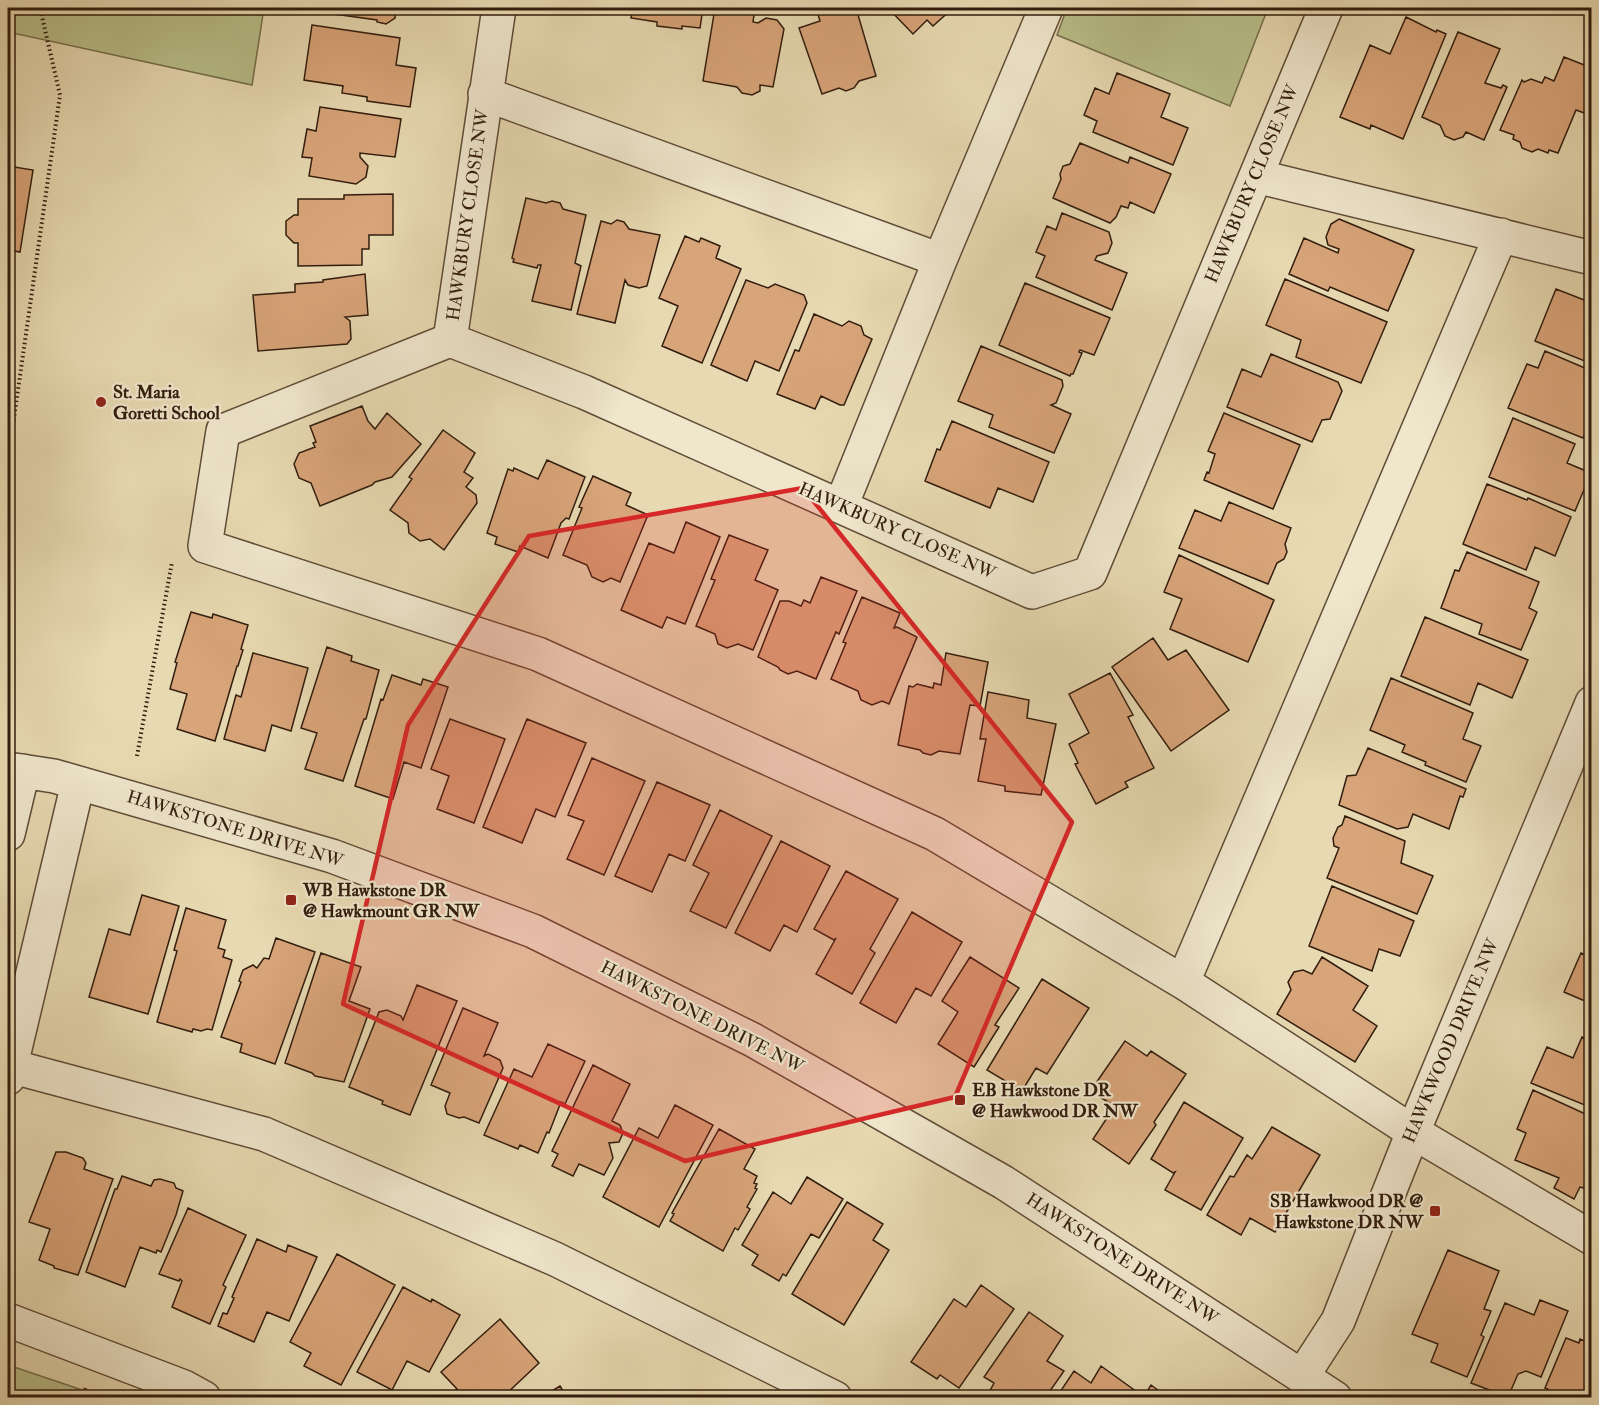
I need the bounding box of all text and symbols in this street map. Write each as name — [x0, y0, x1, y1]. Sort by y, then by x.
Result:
street label: HAWKBURY CLOSE NW — [1200, 81, 1305, 287]
street label: HAWKBURY CLOSE NW — [442, 107, 494, 322]
place label: St. Maria Goretti School — [113, 381, 220, 425]
marker: St. Maria Goretti School — [94, 395, 108, 409]
street label: HAWKBURY CLOSE NW — [795, 477, 1000, 585]
street label: HAWKSTONE DRIVE NW — [124, 785, 347, 873]
place label: WB Hawkstone DR @ Hawkmount GR NW — [302, 879, 481, 923]
marker: WB Hawkstone DR @ Hawkmount GR NW — [284, 893, 298, 907]
street label: HAWKWOOD DRIVE NW — [1397, 935, 1505, 1147]
street label: HAWKSTONE DRIVE NW — [597, 956, 808, 1079]
place label: EB Hawkstone DR @ Hawkwood DR NW — [972, 1079, 1139, 1123]
marker: EB Hawkstone DR @ Hawkwood DR NW — [953, 1093, 967, 1107]
street label: HAWKSTONE DRIVE NW — [1021, 1188, 1223, 1330]
place label: SB Hawkwood DR @ Hawkstone DR NW — [1270, 1190, 1425, 1234]
marker: SB Hawkwood DR @ Hawkstone DR NW — [1428, 1204, 1442, 1218]

